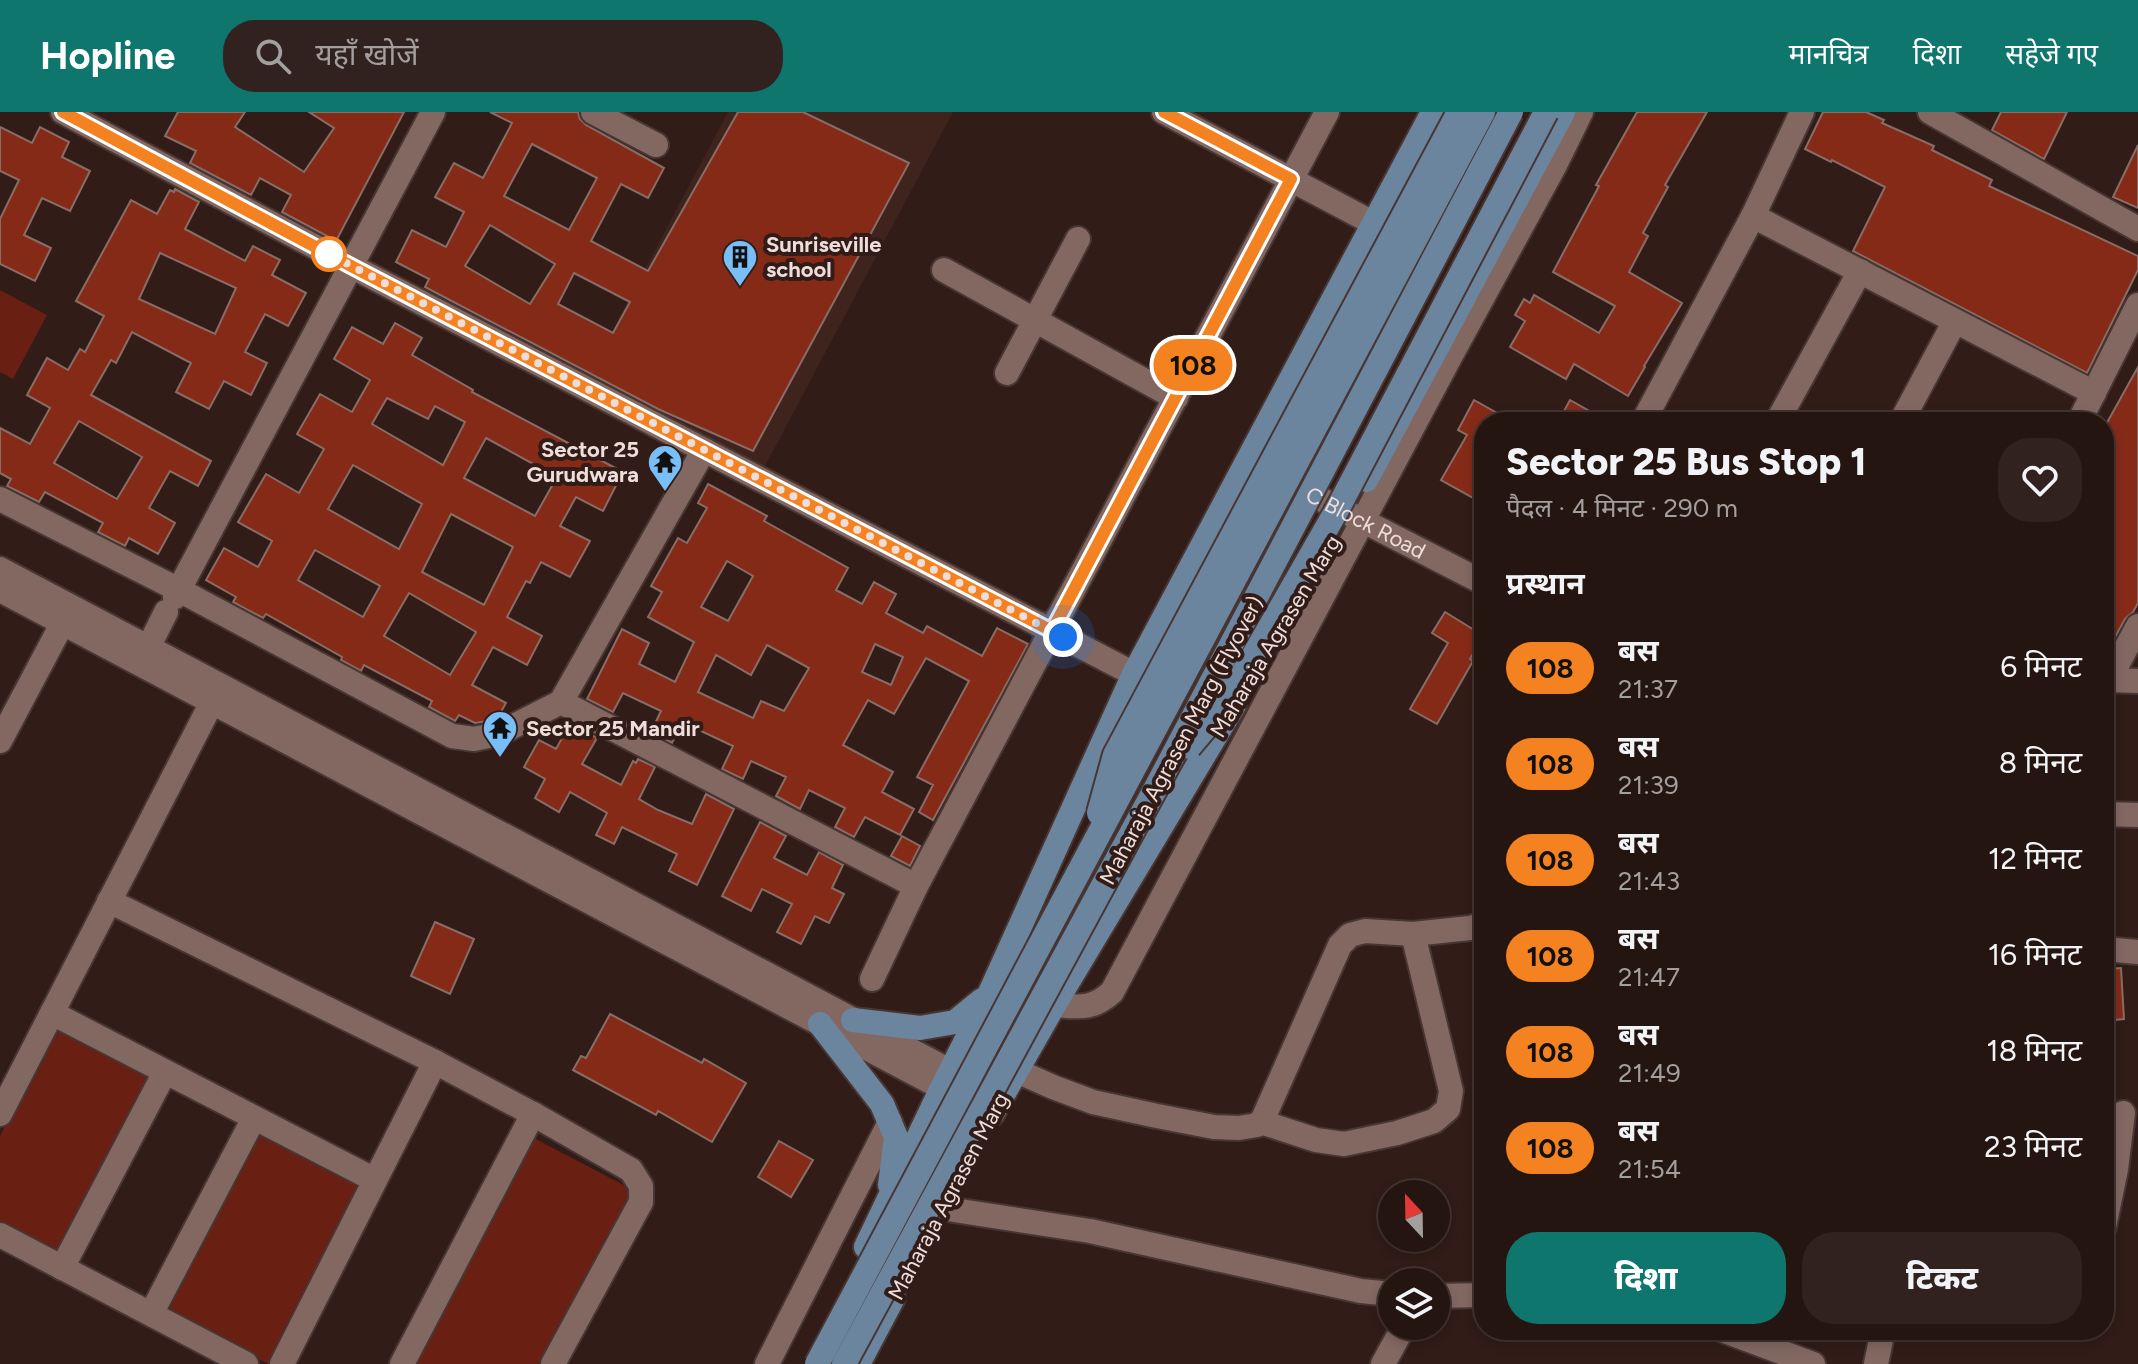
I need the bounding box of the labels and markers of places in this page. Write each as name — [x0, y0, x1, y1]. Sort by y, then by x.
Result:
place label: Sunriseville school — [766, 231, 881, 283]
unlabelled marker — [312, 237, 346, 271]
building icon: Sunriseville school — [721, 238, 759, 288]
place label: Sector 25 Gurudwara — [526, 436, 639, 488]
temple icon: Sector 25 Gurudwara — [646, 443, 684, 493]
temple icon: Sector 25 Mandir — [481, 709, 519, 759]
place label: Sector 25 Mandir — [526, 715, 700, 742]

